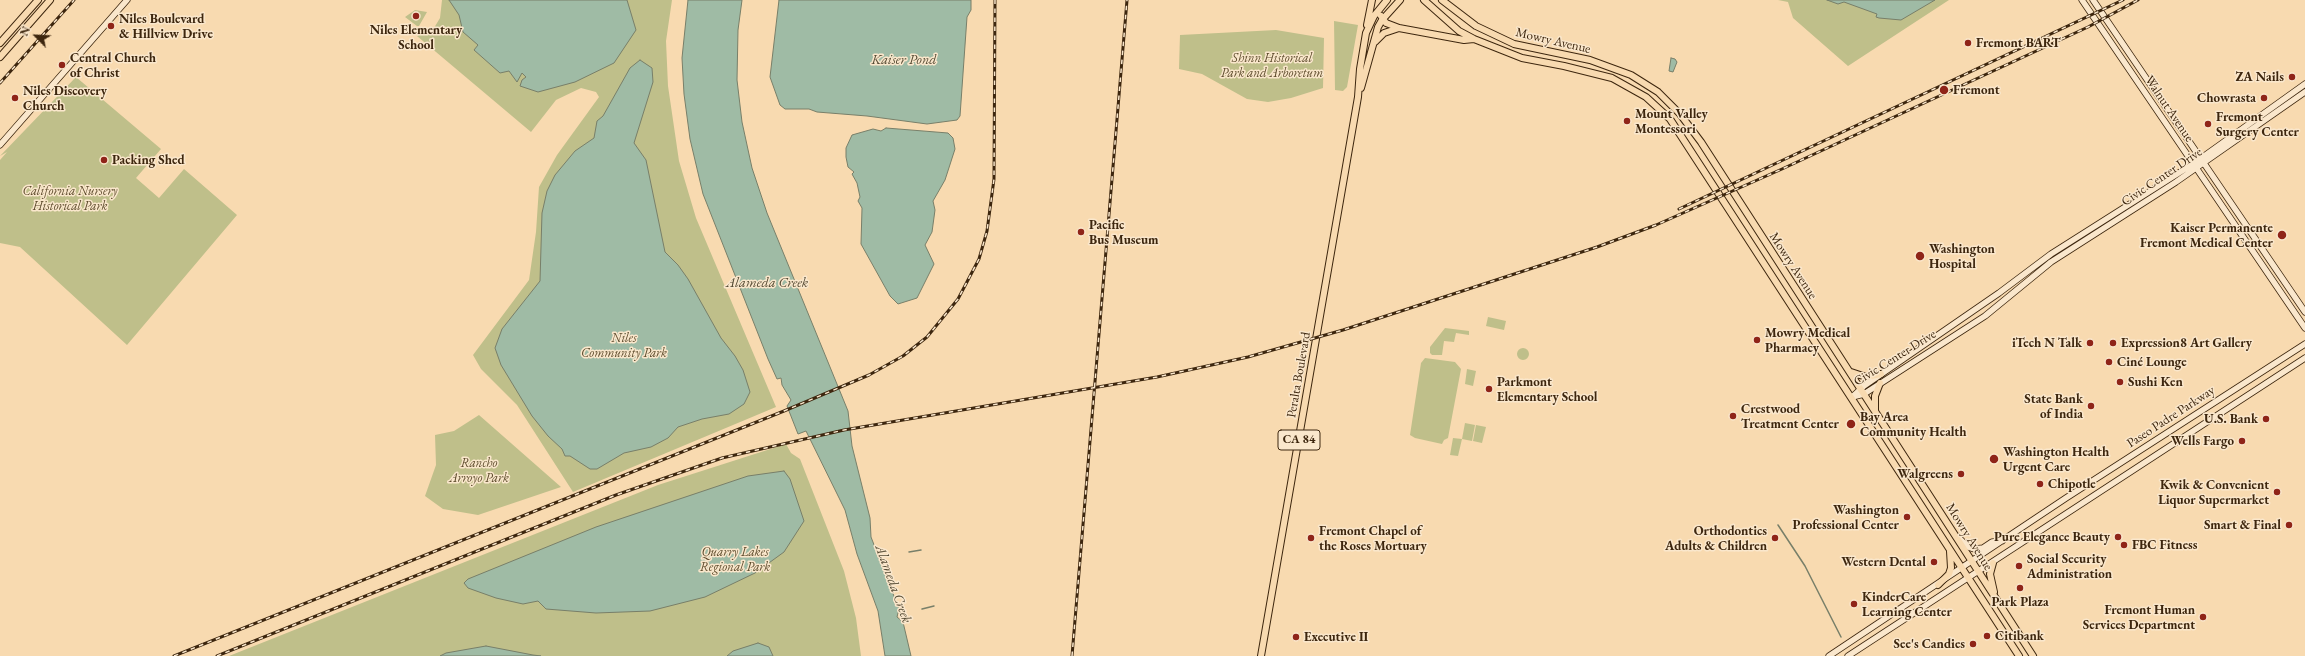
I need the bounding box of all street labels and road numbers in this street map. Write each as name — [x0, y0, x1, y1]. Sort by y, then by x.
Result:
street label: Mowry Avenue — [1514, 25, 1592, 57]
street label: Walnut Avenue — [2141, 73, 2197, 145]
street label: Civic Center Drive — [2119, 144, 2205, 210]
street label: Mowry Avenue — [1766, 230, 1820, 302]
street label: Civic Center Drive — [1851, 326, 1939, 390]
street label: Peralta Boulevard — [1284, 331, 1314, 419]
street label: Paseo Padre Parkway — [2124, 383, 2218, 451]
road number: CA 84 — [1278, 430, 1320, 450]
street label: Mowry Avenue — [1942, 500, 1996, 574]

